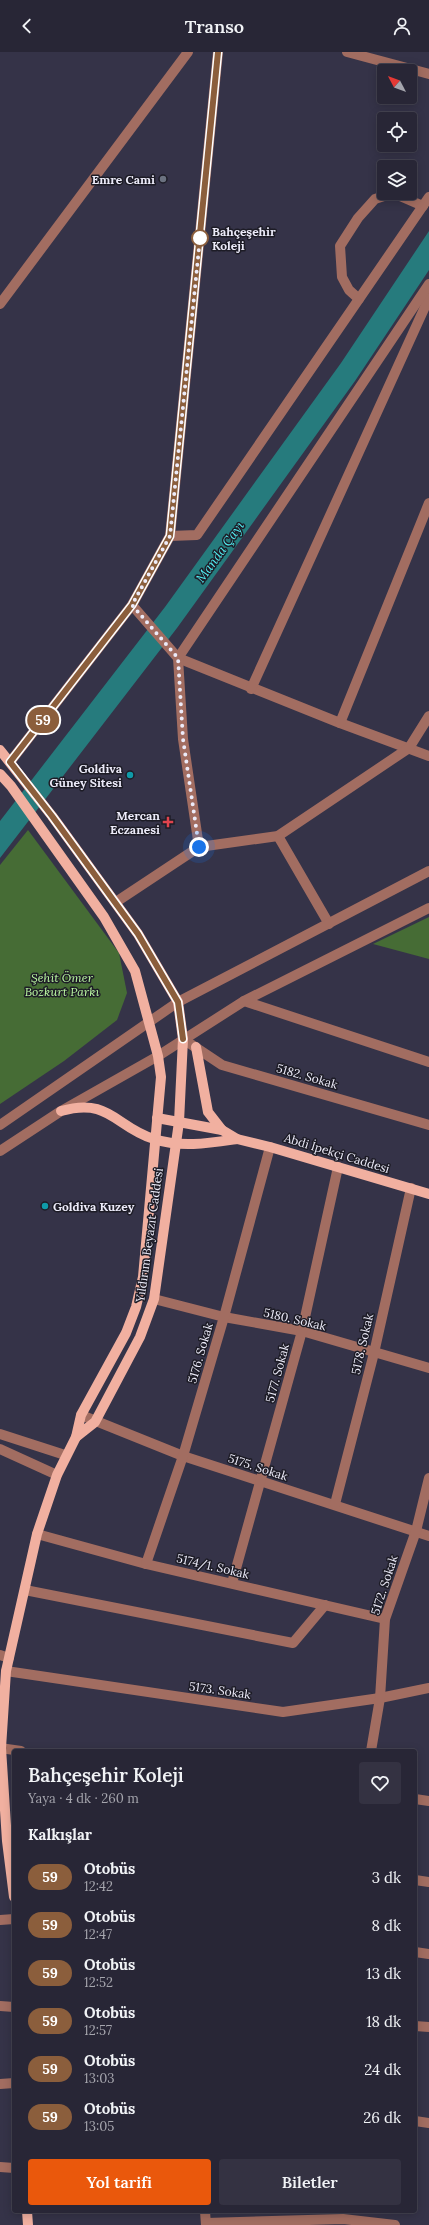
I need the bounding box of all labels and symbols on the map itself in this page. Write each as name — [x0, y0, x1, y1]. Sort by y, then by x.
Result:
north arrow — [377, 64, 417, 104]
place label: Emre Cami — [92, 172, 155, 187]
marker: Emre Cami — [158, 174, 168, 184]
place label: Bahçeşehir Koleji — [212, 224, 276, 253]
marker: Bahçeşehir Koleji — [191, 229, 209, 247]
water label: Manda Çayı — [192, 517, 248, 586]
line badge: 59 — [25, 707, 61, 733]
place label: Goldiva Güney Sitesi — [49, 761, 123, 790]
marker: Goldiva Güney Sitesi — [125, 770, 135, 780]
place label: Mercan Eczanesi — [110, 808, 160, 837]
marker: Mercan Eczanesi — [163, 817, 173, 827]
your location — [189, 837, 209, 857]
park label: Şehit Ömer Bozkurt Parkı — [25, 970, 99, 999]
street label: 5182. Sokak — [275, 1060, 340, 1092]
street label: Abdi İpekçi Caddesi — [282, 1130, 391, 1176]
street label: Yıldırım Beyazıt Caddesi — [132, 1167, 166, 1304]
place label: Goldiva Kuzey — [53, 1199, 135, 1214]
marker: Goldiva Kuzey — [40, 1201, 50, 1211]
street label: 5180. Sokak — [262, 1305, 328, 1334]
street label: 5178. Sokak — [348, 1311, 376, 1376]
street label: 5176. Sokak — [184, 1320, 216, 1385]
street label: 5177. Sokak — [262, 1341, 292, 1404]
street label: 5175. Sokak — [226, 1450, 290, 1484]
street label: 5174/1. Sokak — [175, 1550, 251, 1583]
street label: 5172. Sokak — [367, 1553, 401, 1617]
street label: 5173. Sokak — [188, 1678, 252, 1702]

